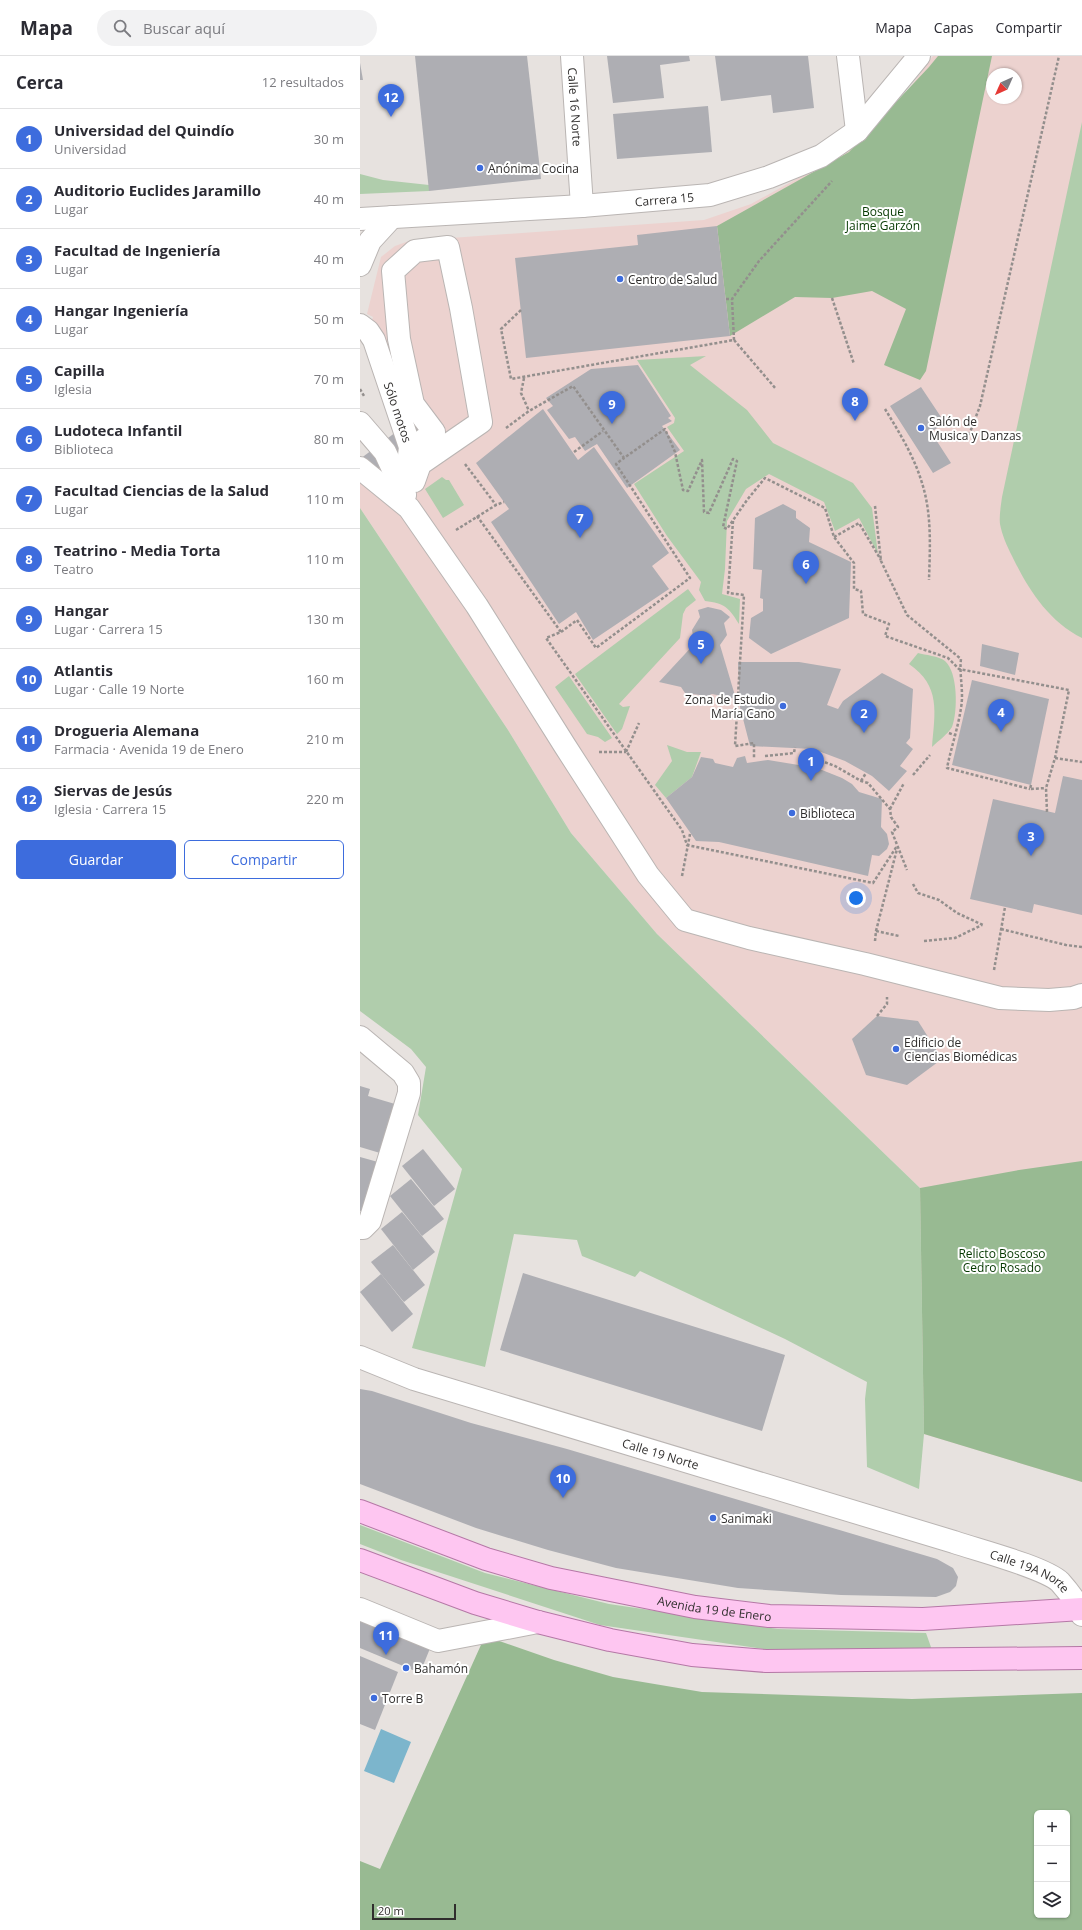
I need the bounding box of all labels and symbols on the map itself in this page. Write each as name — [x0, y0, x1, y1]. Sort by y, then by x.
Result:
street label: Calle 16 Norte — [564, 67, 587, 147]
north arrow — [986, 68, 1022, 104]
pin: 12 — [378, 84, 404, 117]
place label: Anónima Cocina — [488, 160, 579, 177]
marker: Anónima Cocina — [475, 163, 485, 173]
street label: Carrera 15 — [634, 188, 695, 210]
park label: Bosque Jaime Garzón — [845, 203, 920, 234]
place label: Centro de Salud — [628, 271, 717, 288]
marker: Centro de Salud — [615, 274, 625, 284]
street label: Sólo motos — [380, 380, 416, 445]
pin: 8 — [842, 388, 868, 421]
pin: 9 — [599, 391, 625, 424]
place label: Salón de Musica y Danzas — [929, 413, 1022, 444]
marker: Salón de Musica y Danzas — [916, 423, 926, 433]
pin: 7 — [567, 505, 593, 538]
pin: 6 — [793, 551, 819, 584]
pin: 5 — [688, 631, 714, 664]
place label: Zona de Estudio María Cano — [685, 691, 775, 722]
pin: 4 — [988, 699, 1014, 732]
pin: 2 — [851, 700, 877, 733]
marker: Zona de Estudio María Cano — [778, 701, 788, 711]
pin: 1 — [798, 748, 824, 781]
place label: Biblioteca — [800, 805, 855, 822]
marker: Biblioteca — [787, 808, 797, 818]
pin: 3 — [1018, 823, 1044, 856]
your location — [846, 888, 866, 908]
place label: Edificio de Ciencias Biomédicas — [904, 1034, 1018, 1065]
marker: Edificio de Ciencias Biomédicas — [891, 1044, 901, 1054]
park label: Relicto Boscoso Cedro Rosado — [958, 1245, 1046, 1276]
street label: Calle 19 Norte — [620, 1434, 701, 1473]
pin: 10 — [550, 1465, 576, 1498]
place label: Sanimaki — [721, 1510, 772, 1527]
marker: Sanimaki — [708, 1513, 718, 1523]
street label: Calle 19A Norte — [988, 1545, 1074, 1596]
street label: Avenida 19 de Enero — [656, 1591, 772, 1625]
pin: 11 — [373, 1622, 399, 1655]
place label: Bahamón — [414, 1660, 468, 1677]
marker: Bahamón — [401, 1663, 411, 1673]
place label: Torre B — [382, 1690, 423, 1707]
marker: Torre B — [369, 1693, 379, 1703]
scale bar — [372, 1902, 456, 1921]

